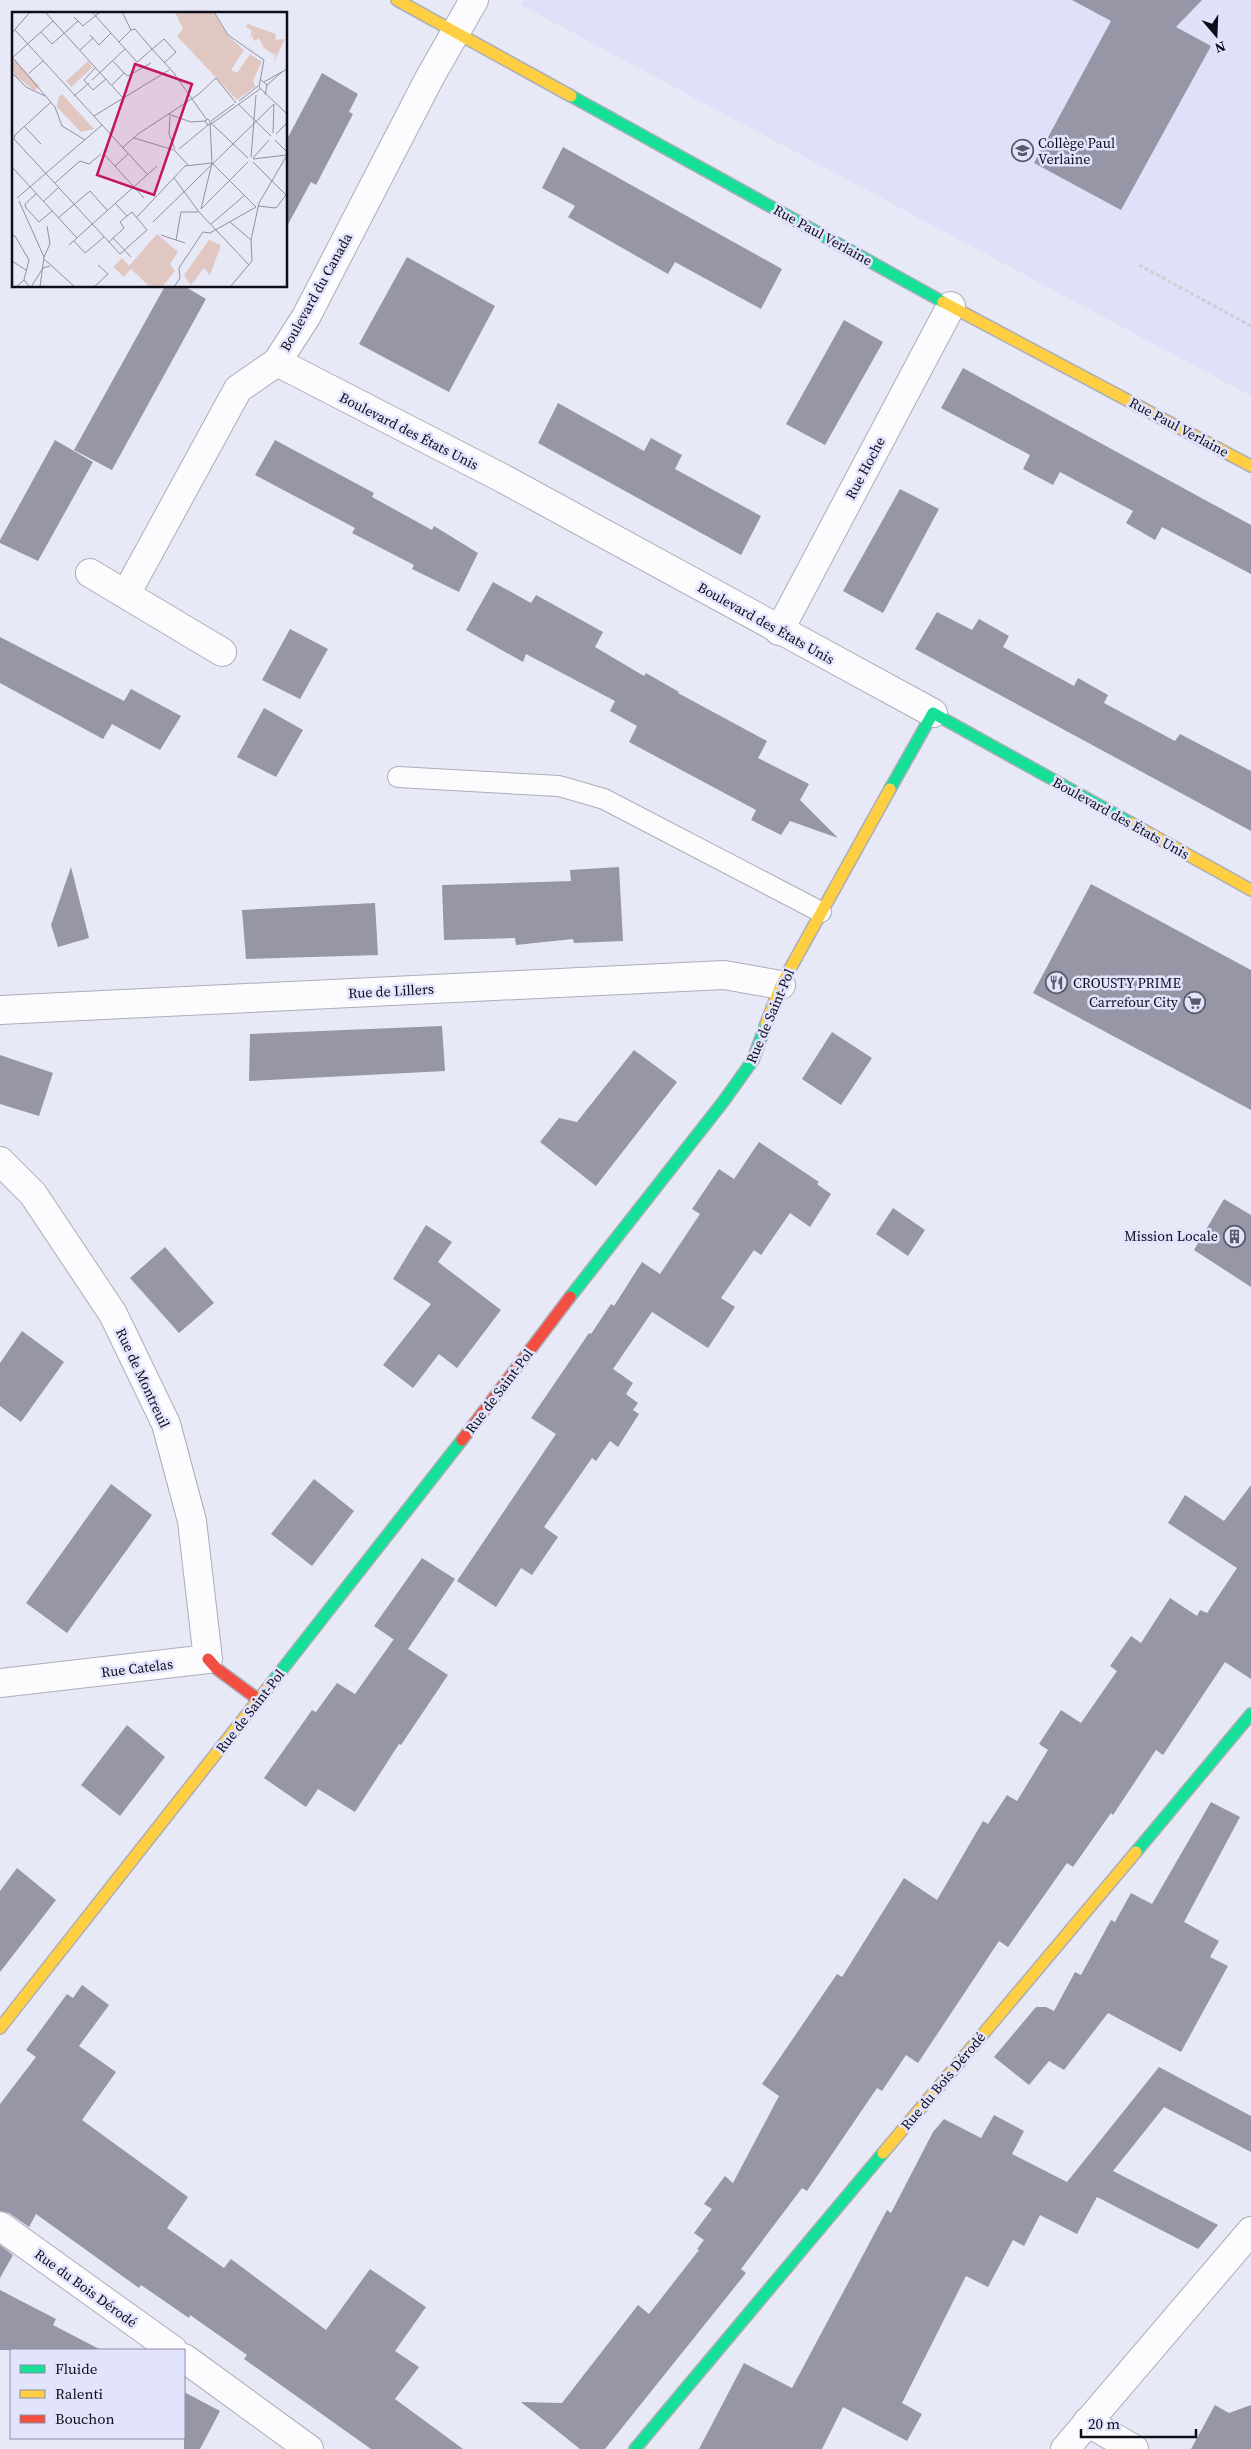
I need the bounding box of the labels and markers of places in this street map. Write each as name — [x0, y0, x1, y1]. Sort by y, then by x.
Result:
place label: Collège Paul Verlaine — [1038, 133, 1115, 169]
school or university icon: Collège Paul Verlaine — [1010, 139, 1034, 163]
restaurant icon: CROUSTY PRIME — [1045, 971, 1069, 995]
place label: CROUSTY PRIME — [1073, 973, 1181, 993]
supermarket icon: Carrefour City — [1182, 990, 1206, 1014]
place label: Carrefour City — [1089, 992, 1179, 1012]
building icon: Mission Locale — [1222, 1224, 1246, 1248]
place label: Mission Locale — [1124, 1226, 1218, 1246]

